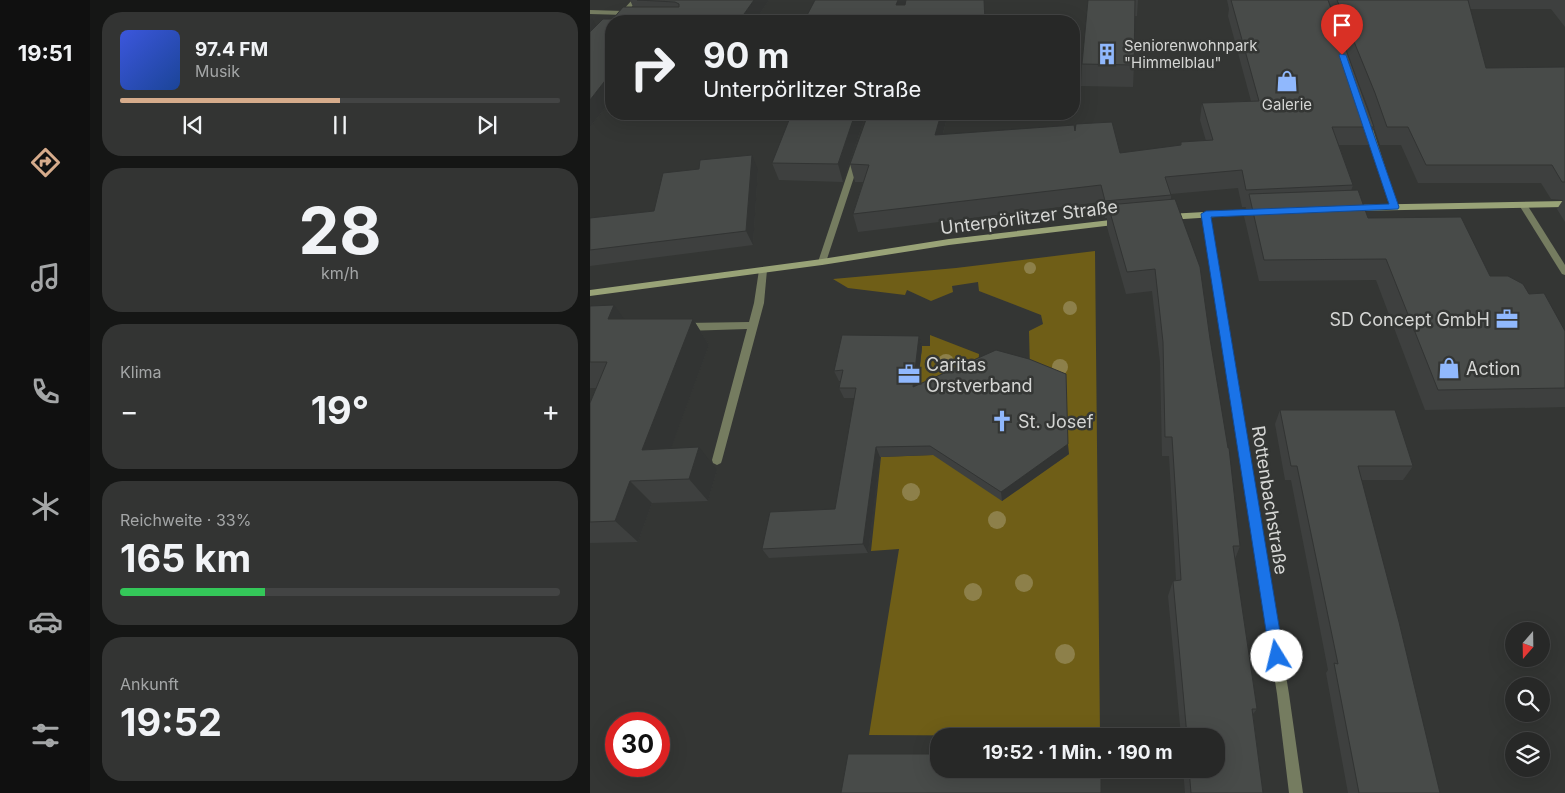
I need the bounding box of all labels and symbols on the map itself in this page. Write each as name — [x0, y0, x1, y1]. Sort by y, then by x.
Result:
pin — [1321, 4, 1363, 55]
place label: Seniorenwohnpark "Himmelblau" — [1124, 36, 1258, 72]
building icon: Seniorenwohnpark "Himmelblau" — [1094, 41, 1120, 67]
shop icon: Galerie — [1274, 68, 1300, 94]
place label: Galerie — [1262, 95, 1312, 114]
street label: Unterpörlitzer Straße — [939, 196, 1119, 238]
office icon: SD Concept GmbH — [1494, 306, 1520, 332]
place label: SD Concept GmbH — [1329, 309, 1490, 330]
place label: Caritas Orstverband — [926, 354, 1033, 396]
shop icon: Action — [1436, 355, 1462, 381]
place label: Action — [1466, 358, 1520, 379]
office icon: Caritas Orstverband — [896, 361, 922, 387]
church icon: St. Josef — [989, 408, 1015, 434]
place label: St. Josef — [1018, 411, 1094, 432]
street label: Rottenbachstraße — [1248, 424, 1292, 576]
north arrow — [1505, 622, 1550, 668]
position arrow — [1250, 629, 1302, 681]
speed limit sign: 30 — [605, 712, 670, 777]

